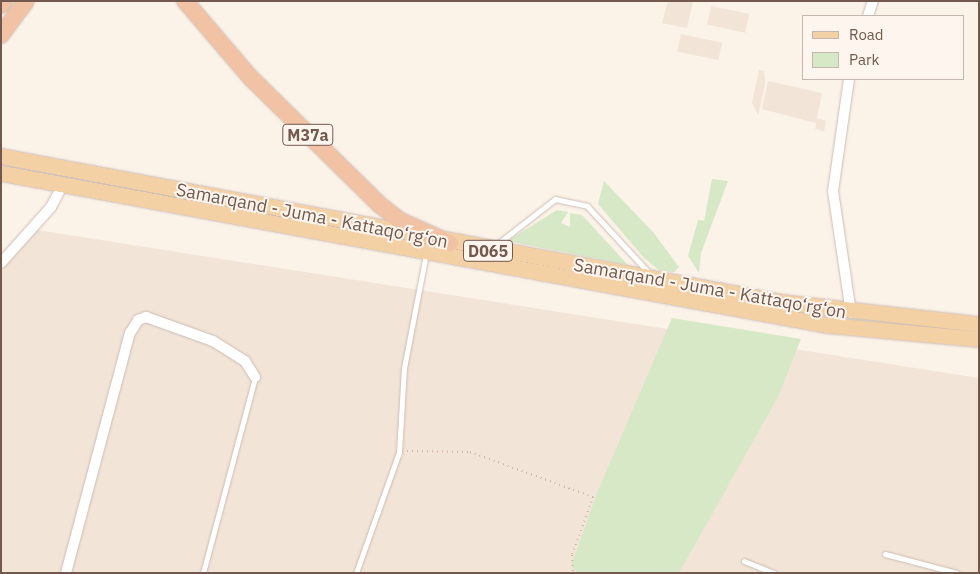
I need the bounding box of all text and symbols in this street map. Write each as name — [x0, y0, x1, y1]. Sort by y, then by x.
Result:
legend — [802, 15, 965, 80]
text: Road — [849, 25, 884, 44]
text: Park — [849, 50, 879, 69]
road number: M37a — [282, 122, 334, 148]
street label: Samarqand - Juma - Kattaqo‘rg‘on — [174, 179, 450, 253]
road number: D065 — [463, 238, 513, 264]
street label: Samarqand - Juma - Kattaqo‘rg‘on — [572, 254, 848, 324]

